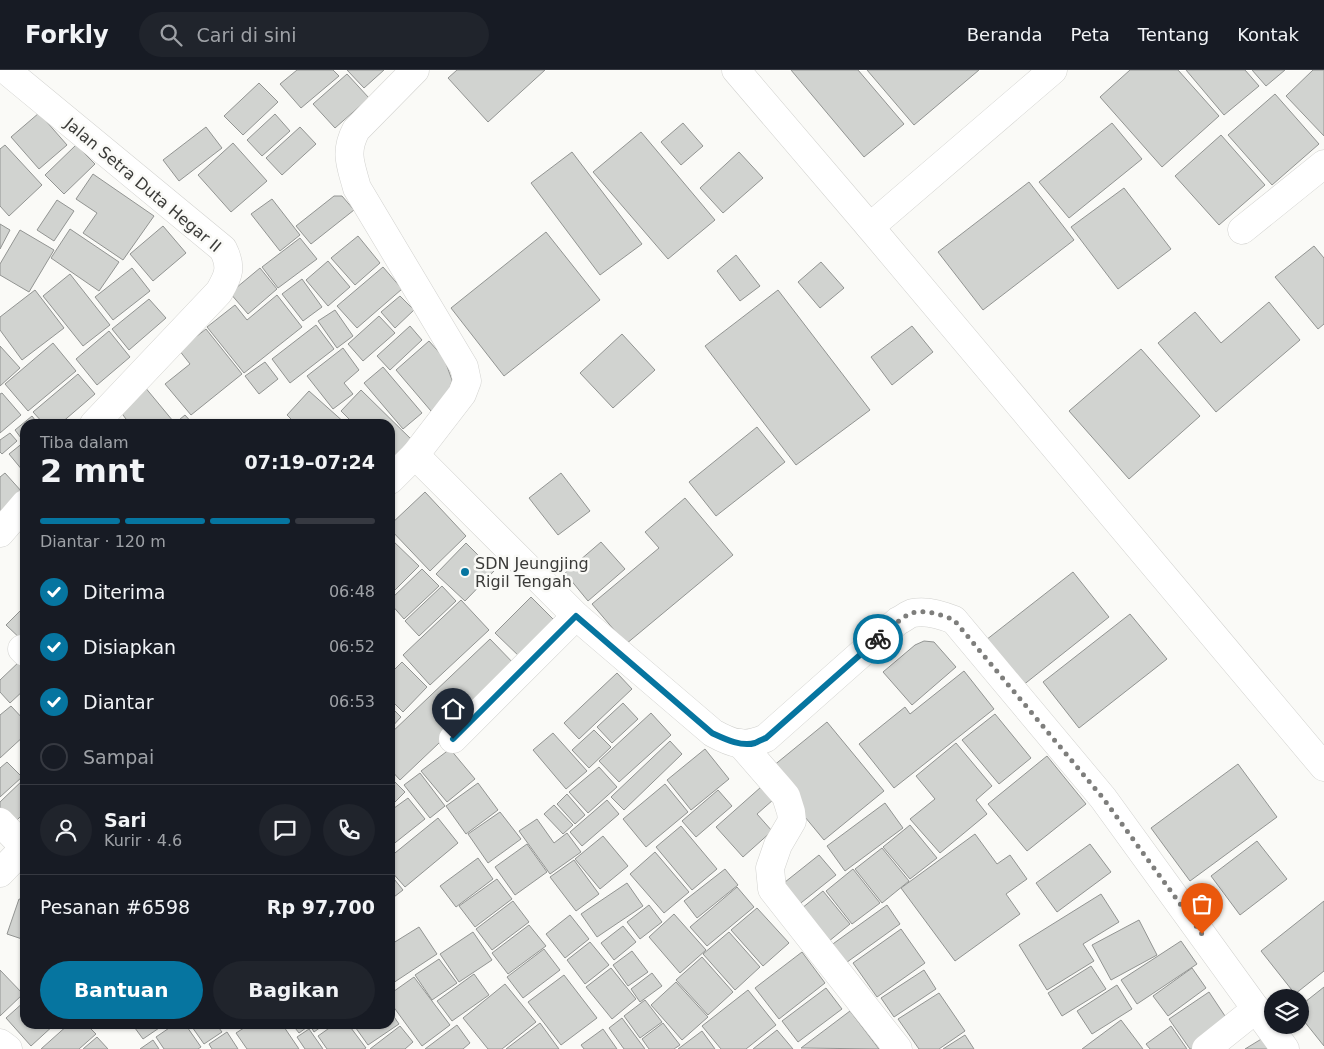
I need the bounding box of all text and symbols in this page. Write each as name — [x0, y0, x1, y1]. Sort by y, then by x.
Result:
search box — [139, 12, 489, 57]
text: Forkly — [25, 21, 109, 49]
icon: search — [157, 21, 185, 49]
text: Cari di sini — [197, 24, 297, 46]
text: Beranda — [967, 24, 1042, 45]
text: Peta — [1070, 24, 1110, 45]
text: Tentang — [1138, 24, 1209, 45]
text: Kontak — [1237, 24, 1299, 45]
street label: Jalan Setra Duta Hegar II — [60, 113, 225, 256]
text: Tiba dalam — [40, 433, 129, 452]
text: 07:19–07:24 — [245, 451, 375, 473]
text: 2 mnt — [40, 452, 145, 490]
text: Diantar · 120 m — [40, 532, 166, 551]
place label: SDN Jeungjing Rigil Tengah — [475, 554, 589, 591]
marker: SDN Jeungjing Rigil Tengah — [459, 566, 471, 578]
icon: check — [40, 578, 68, 606]
text: Diterima — [83, 581, 165, 603]
text: 06:48 — [329, 582, 375, 601]
courier — [853, 614, 903, 664]
icon: bike — [864, 625, 892, 653]
icon: check — [40, 633, 68, 661]
text: Disiapkan — [83, 636, 176, 658]
text: 06:52 — [329, 637, 375, 656]
icon: check — [40, 688, 68, 716]
pin — [432, 688, 474, 739]
text: Diantar — [83, 691, 154, 713]
text: 06:53 — [329, 692, 375, 711]
icon: home — [439, 695, 467, 723]
text: Sampai — [83, 746, 154, 768]
button: person — [40, 804, 92, 856]
button: chat — [259, 804, 311, 856]
button: phone — [323, 804, 375, 856]
text: Sari — [104, 809, 146, 831]
text: Kurir · 4.6 — [104, 831, 182, 850]
pin — [1181, 883, 1223, 934]
icon: bag — [1188, 890, 1216, 918]
text: Pesanan #6598 — [40, 896, 190, 918]
text: Rp 97,700 — [267, 896, 375, 918]
button: Bantuan — [40, 961, 203, 1019]
button: Bagikan — [213, 961, 375, 1019]
map controls — [1264, 989, 1309, 1034]
button: layers — [1264, 989, 1309, 1034]

